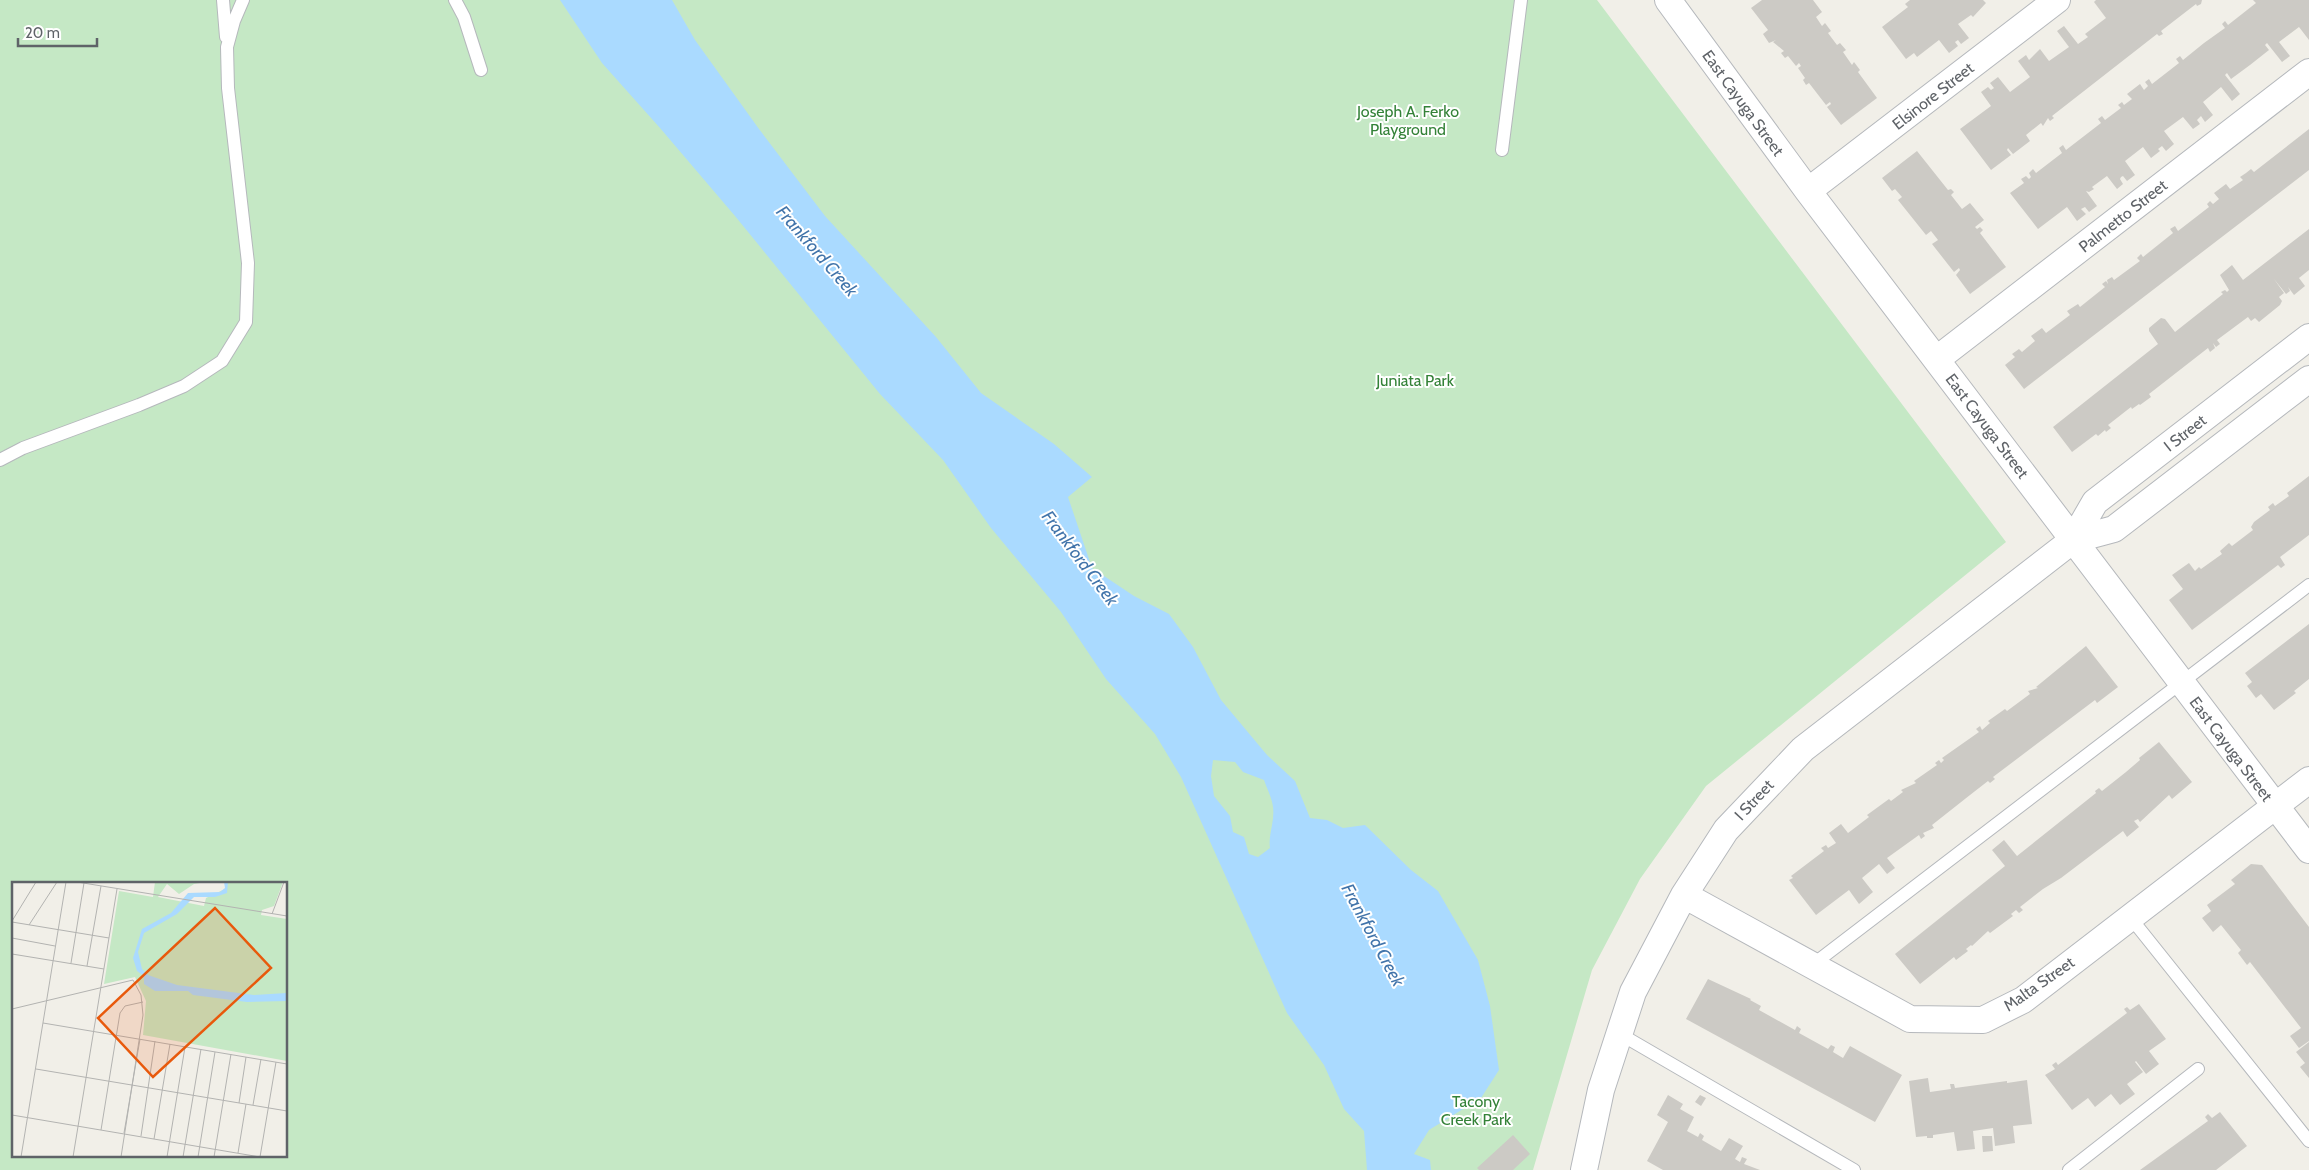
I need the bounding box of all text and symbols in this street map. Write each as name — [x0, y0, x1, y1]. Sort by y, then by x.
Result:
scale bar — [18, 15, 96, 47]
text: 20 m — [25, 24, 60, 42]
street label: East Cayuga Street — [1698, 46, 1788, 160]
street label: Elsinore Street — [1888, 58, 1978, 134]
park label: Joseph A. Ferko Playground — [1356, 102, 1459, 139]
street label: Palmetto Street — [2075, 175, 2171, 256]
water label: Frankford Creek — [772, 201, 863, 302]
street label: East Cayuga Street — [1941, 370, 2033, 483]
park label: Juniata Park — [1375, 371, 1455, 390]
street label: I Street — [2160, 410, 2211, 456]
water label: Frankford Creek — [1037, 506, 1124, 611]
street label: East Cayuga Street — [2185, 693, 2277, 806]
street label: I Street — [1730, 775, 1778, 824]
water label: Frankford Creek — [1337, 880, 1410, 991]
inset map — [12, 882, 288, 1158]
street label: Malta Street — [2000, 952, 2079, 1015]
park label: Tacony Creek Park — [1441, 1092, 1512, 1129]

